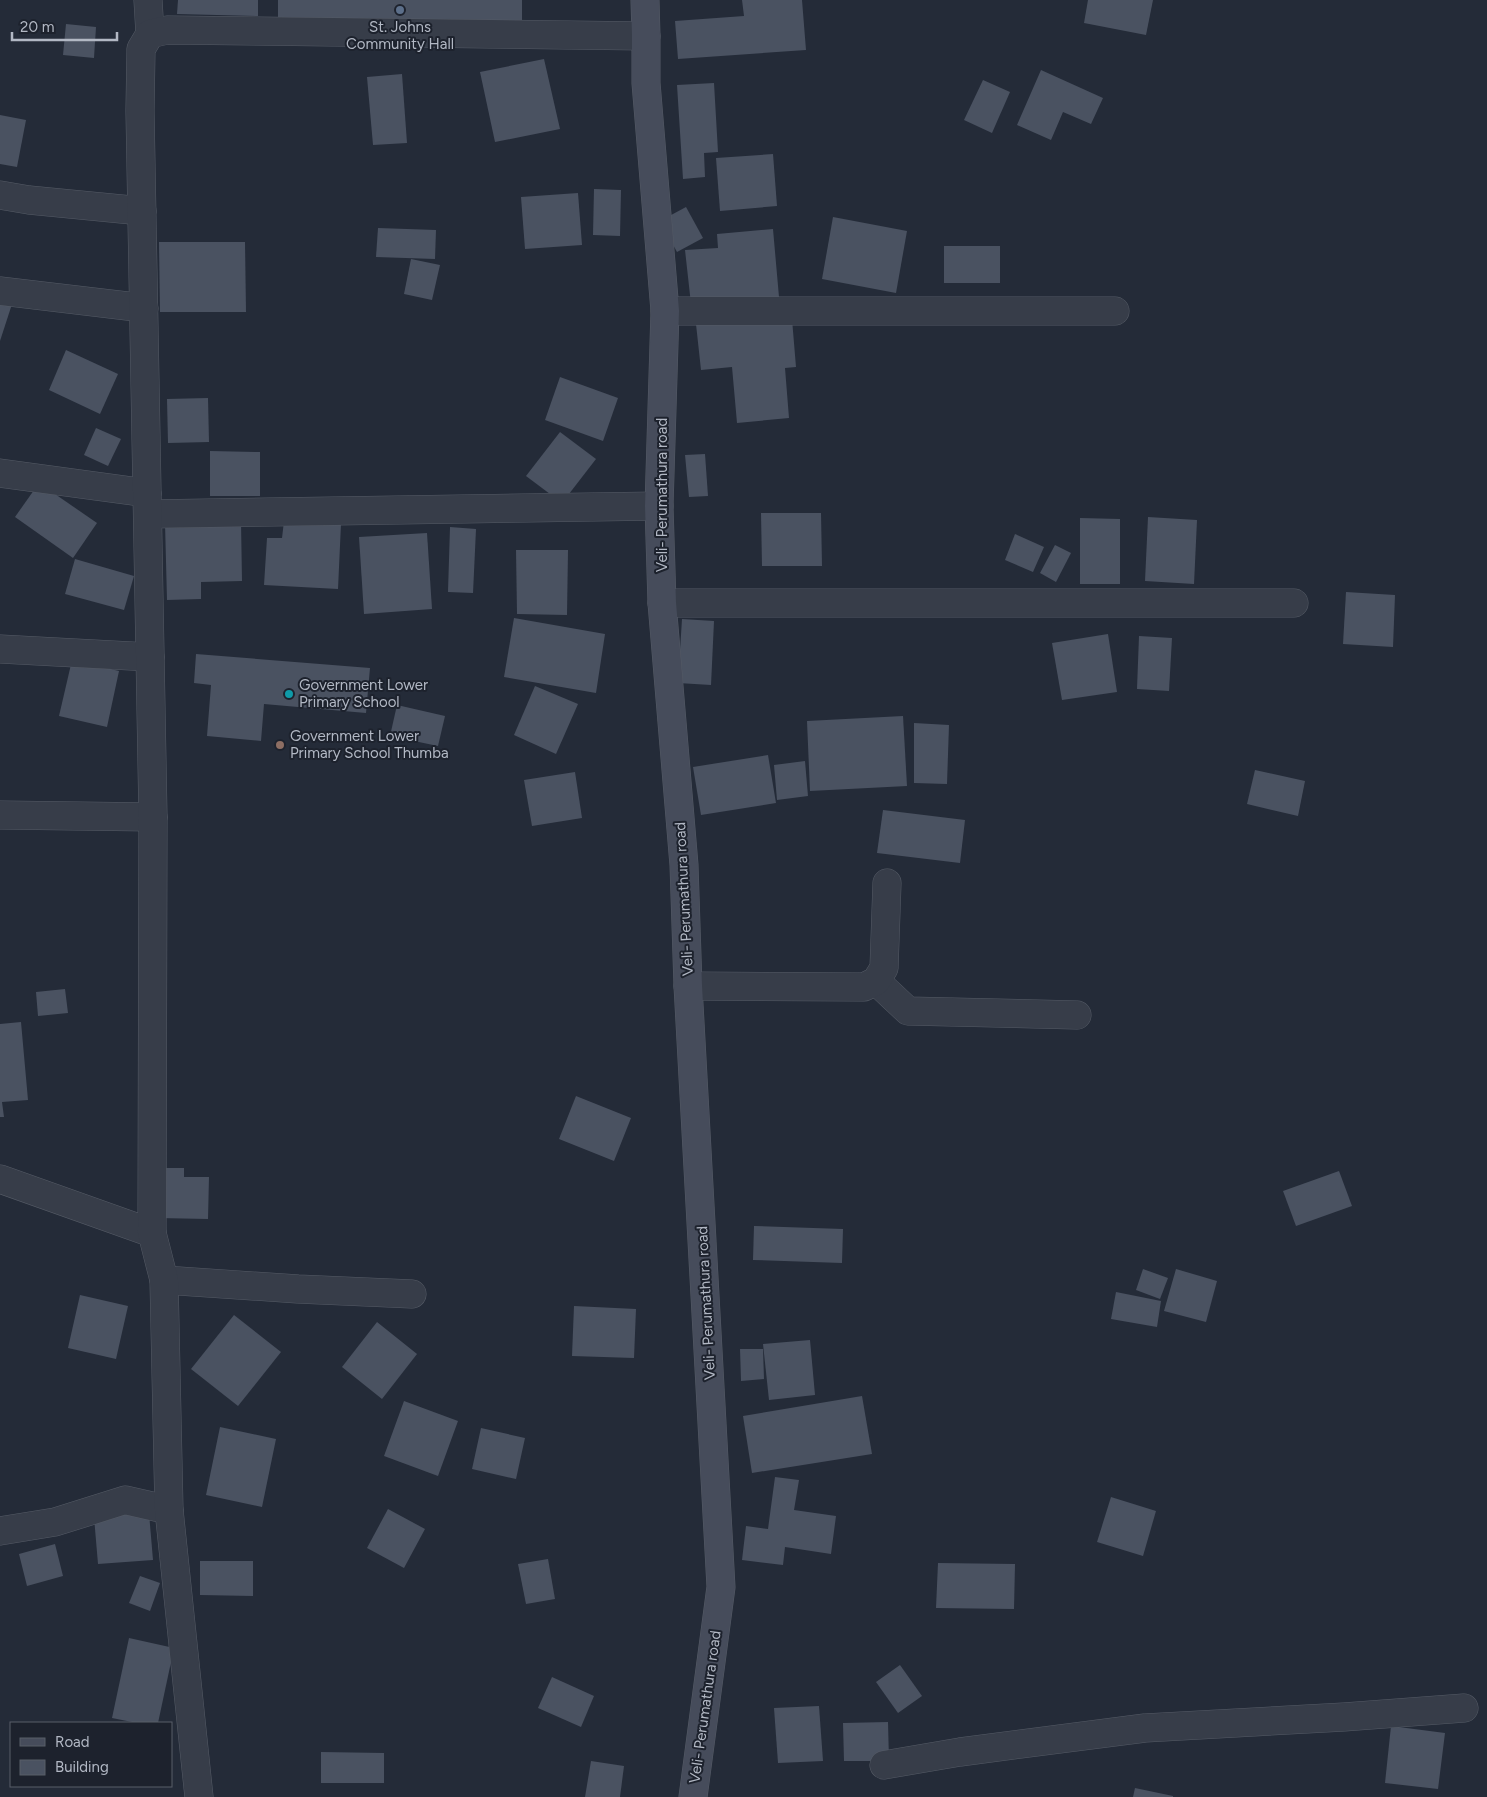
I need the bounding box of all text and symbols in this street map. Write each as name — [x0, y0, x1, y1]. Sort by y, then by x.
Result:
marker: St. Johns Community Hall — [394, 4, 406, 16]
scale bar — [12, 10, 118, 42]
text: 20 m — [20, 18, 54, 36]
place label: St. Johns Community Hall — [346, 18, 454, 53]
street label: Veli- Perumathura road — [653, 418, 671, 572]
place label: Government Lower Primary School — [299, 676, 428, 711]
marker: Government Lower Primary School — [283, 688, 295, 700]
place label: Government Lower Primary School Thumba — [290, 727, 449, 762]
marker: Government Lower Primary School Thumba — [274, 739, 286, 751]
street label: Veli- Perumathura road — [671, 821, 697, 977]
street label: Veli- Perumathura road — [693, 1225, 719, 1381]
street label: Veli- Perumathura road — [685, 1629, 725, 1785]
legend — [10, 1722, 172, 1787]
text: Road — [55, 1733, 90, 1751]
text: Building — [55, 1758, 109, 1776]

